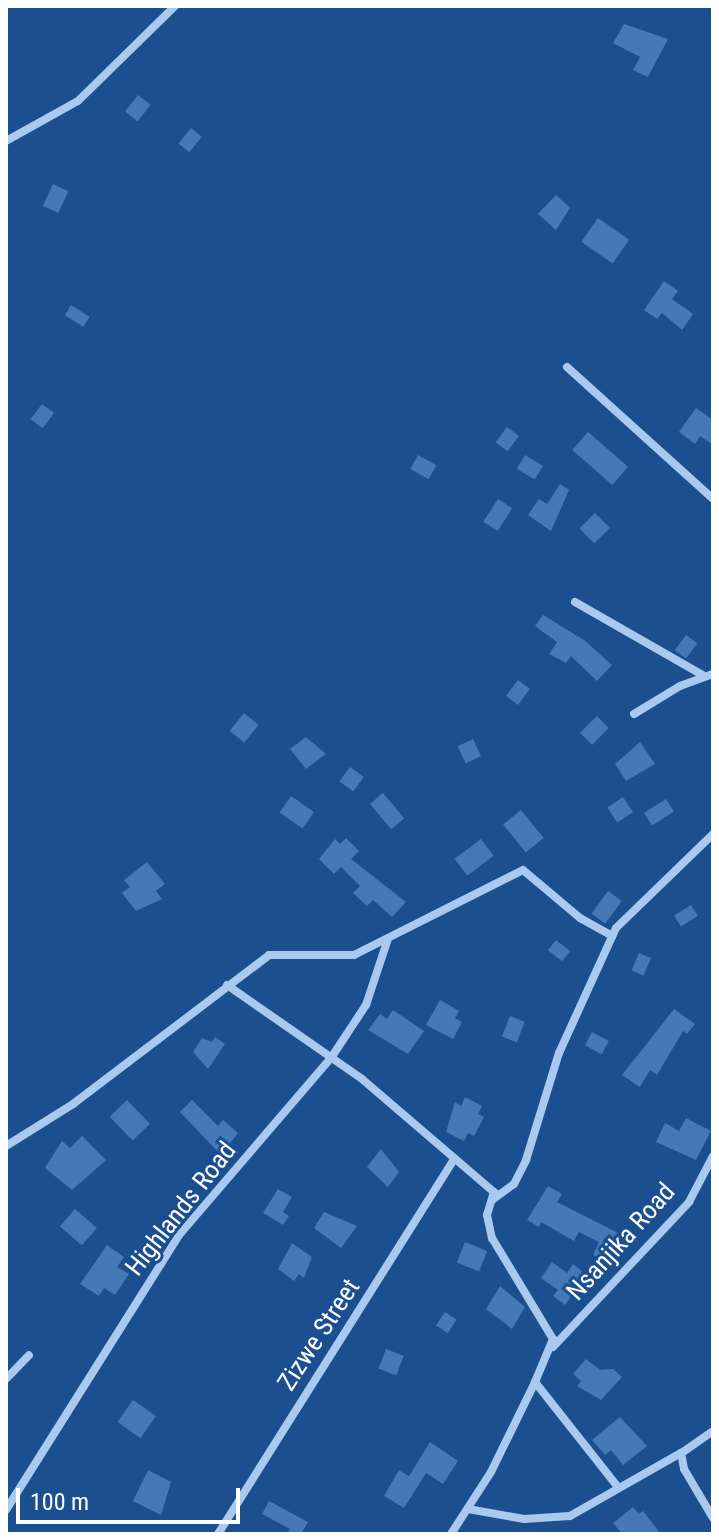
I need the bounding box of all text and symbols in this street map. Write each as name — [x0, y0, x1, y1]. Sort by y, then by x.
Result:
street label: Highlands Road — [119, 1136, 243, 1282]
street label: Nsanjika Road — [560, 1177, 682, 1307]
street label: Zizwe Street — [271, 1273, 367, 1397]
scale bar — [20, 1472, 244, 1522]
text: 100 m — [30, 1488, 89, 1516]

